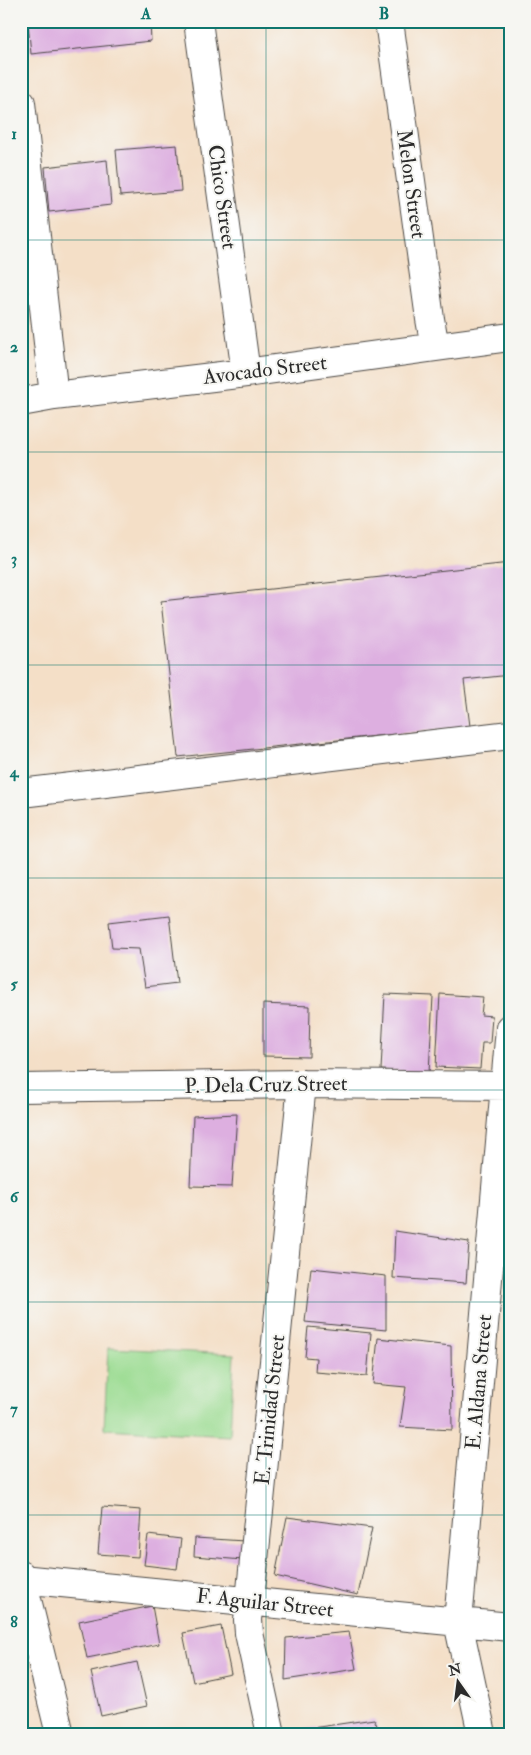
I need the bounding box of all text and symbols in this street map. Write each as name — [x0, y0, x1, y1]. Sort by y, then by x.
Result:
text: A — [140, 4, 152, 24]
text: B — [379, 4, 389, 24]
text: 1 — [11, 124, 17, 144]
street label: Melon Street — [390, 128, 432, 241]
street label: Chico Street — [201, 143, 243, 251]
text: 2 — [10, 337, 18, 357]
street label: Avocado Street — [201, 349, 329, 391]
text: 3 — [11, 549, 17, 569]
text: 4 — [9, 762, 20, 782]
text: 5 — [10, 974, 18, 994]
street label: P. Dela Cruz Street — [184, 1070, 348, 1100]
text: 6 — [10, 1187, 20, 1207]
street label: E. Aldana Street — [460, 1313, 498, 1451]
street label: E. Trinidad Street — [249, 1333, 291, 1487]
text: 7 — [10, 1399, 18, 1419]
street label: F. Aguilar Street — [195, 1582, 335, 1624]
text: 8 — [10, 1612, 18, 1632]
north arrow — [434, 1658, 484, 1708]
text: N — [446, 1660, 464, 1680]

